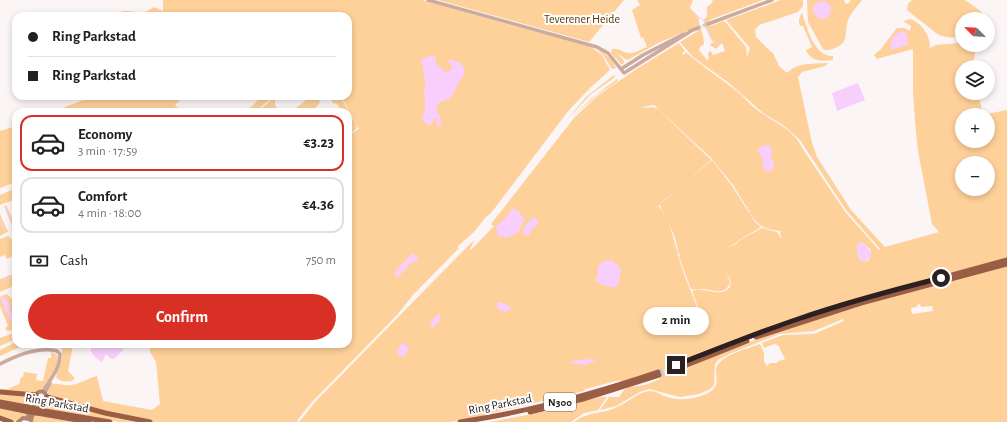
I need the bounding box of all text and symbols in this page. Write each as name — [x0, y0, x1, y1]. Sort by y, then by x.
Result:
north arrow — [955, 12, 995, 52]
map controls — [955, 12, 995, 196]
park label: Teverener Heide — [544, 13, 620, 25]
text: Ring Parkstad — [52, 29, 136, 44]
button: layers — [955, 60, 995, 100]
text: Ring Parkstad — [52, 68, 136, 83]
button: + — [955, 108, 995, 148]
icon: car — [30, 125, 66, 161]
text: Economy — [78, 127, 132, 142]
text: €3.23 — [304, 135, 334, 150]
text: 3 min · 17:59 — [78, 145, 137, 158]
button: − — [955, 156, 995, 196]
icon: car — [30, 187, 66, 223]
text: Comfort — [78, 189, 127, 204]
text: €4.36 — [302, 197, 334, 212]
text: 4 min · 18:00 — [78, 207, 141, 220]
icon: cash — [28, 250, 50, 272]
text: Cash — [60, 253, 88, 268]
text: 750 m — [306, 254, 336, 267]
route start — [932, 269, 950, 287]
button: Confirm — [28, 294, 336, 340]
callout: 2 min — [643, 307, 709, 335]
text: 2 min — [662, 314, 690, 327]
route end — [667, 356, 685, 374]
street label: Ring Parkstad — [24, 392, 90, 414]
street label: Ring Parkstad — [467, 392, 533, 416]
road number: N300 — [544, 393, 576, 411]

